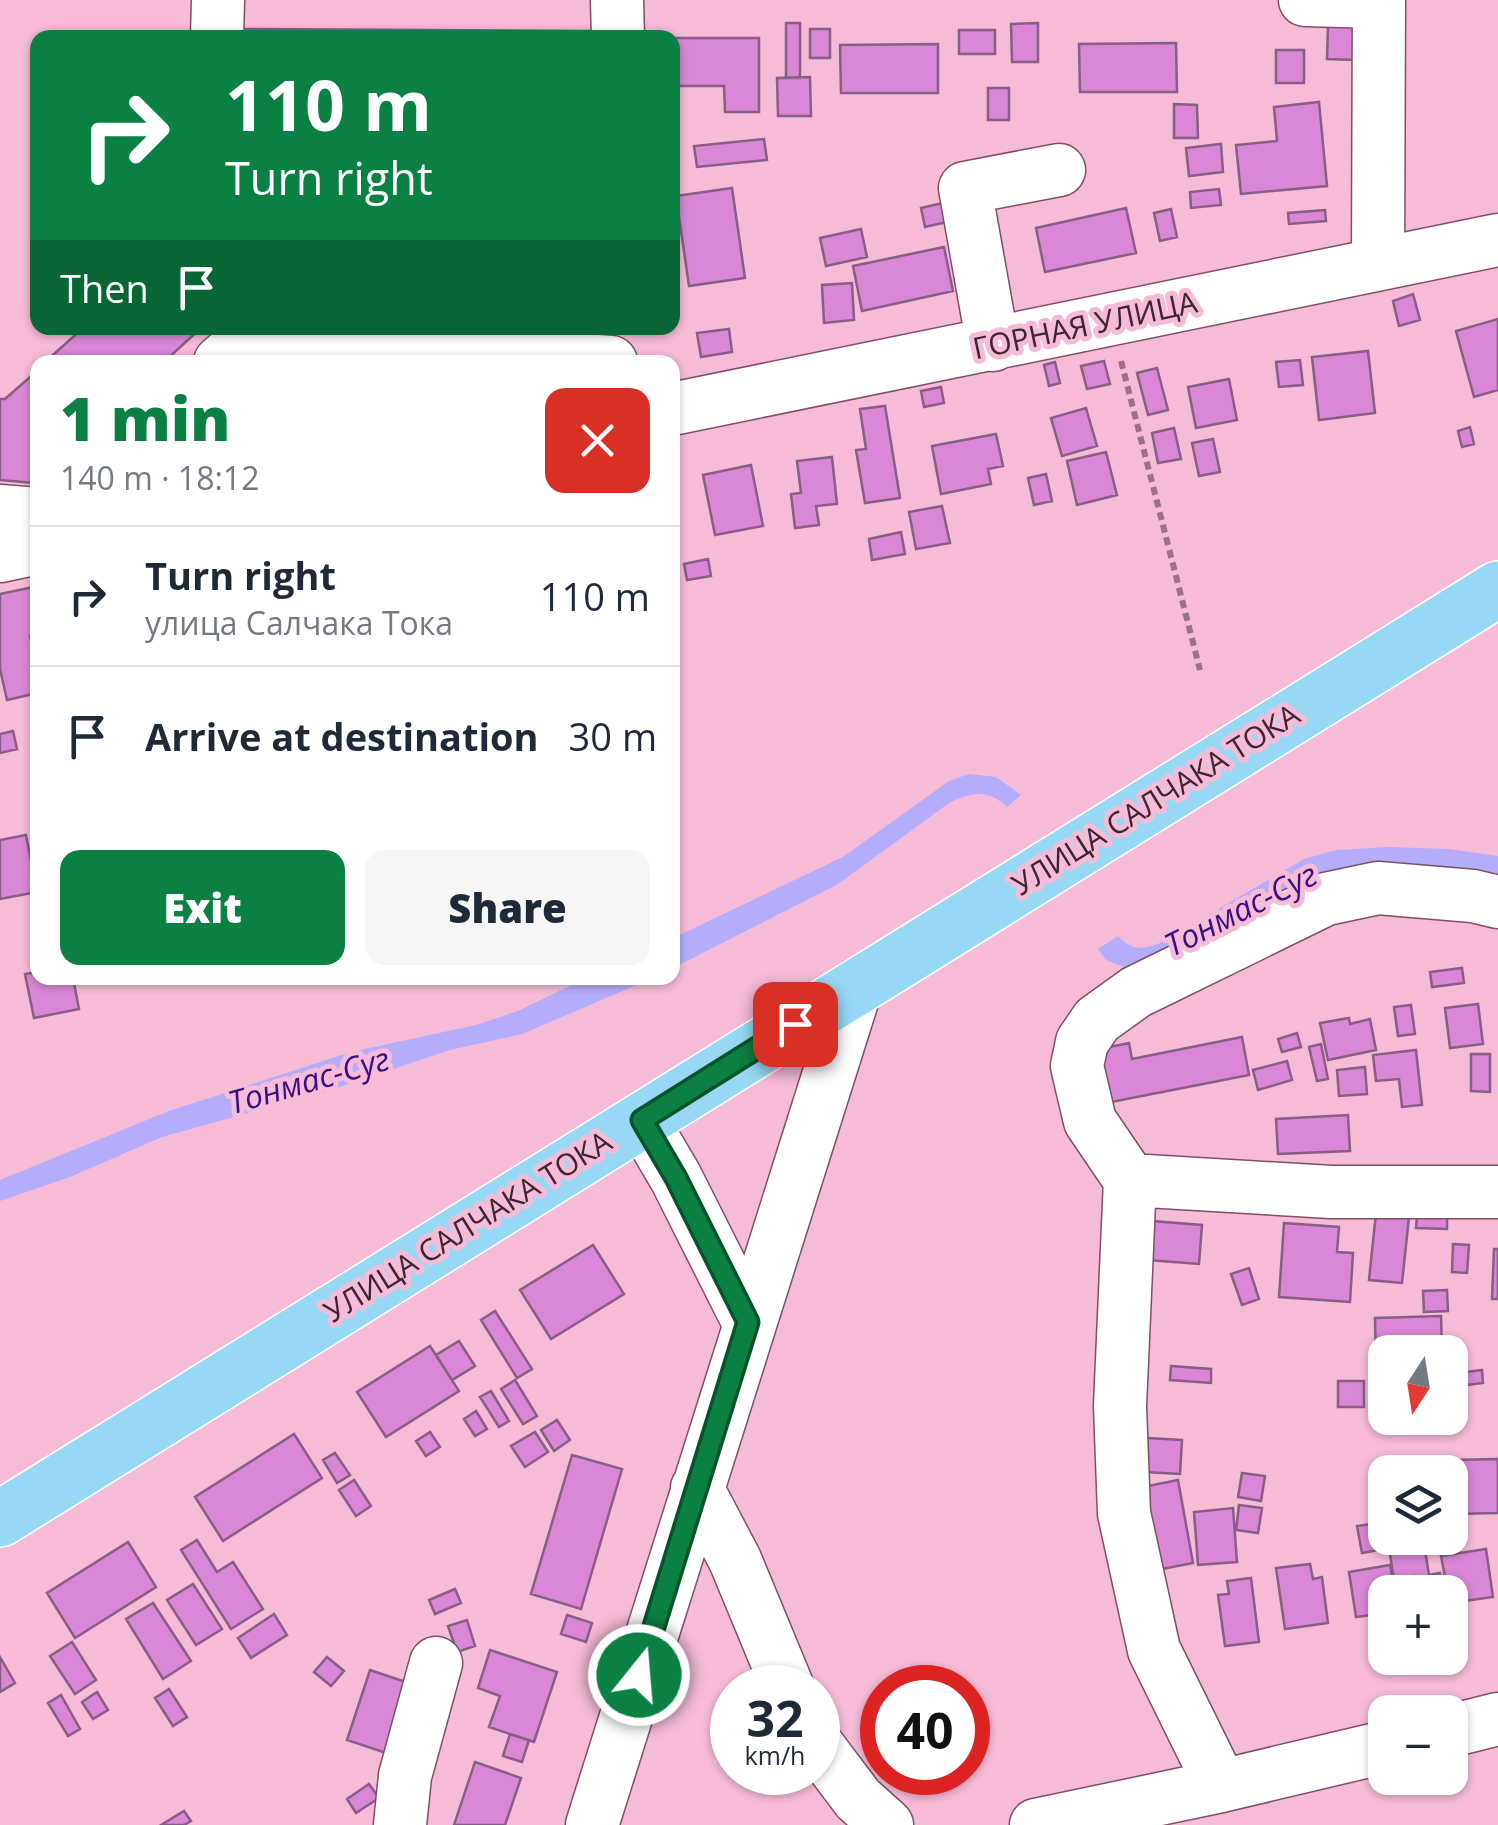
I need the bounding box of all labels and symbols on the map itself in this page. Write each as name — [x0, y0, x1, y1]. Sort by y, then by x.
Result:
street label: ГОРНАЯ УЛИЦА — [969, 281, 1201, 368]
street label: УЛИЦА САЛЧАКА ТОКА — [1003, 693, 1307, 904]
water label: Тонмас-Суг — [1157, 852, 1324, 965]
pin — [753, 982, 838, 1067]
water label: Тонмас-Суг — [223, 1036, 394, 1123]
street label: УЛИЦА САЛЧАКА ТОКА — [315, 1120, 619, 1331]
north arrow — [1368, 1335, 1468, 1435]
position arrow — [587, 1623, 691, 1727]
speed limit sign: 40 — [860, 1665, 990, 1795]

